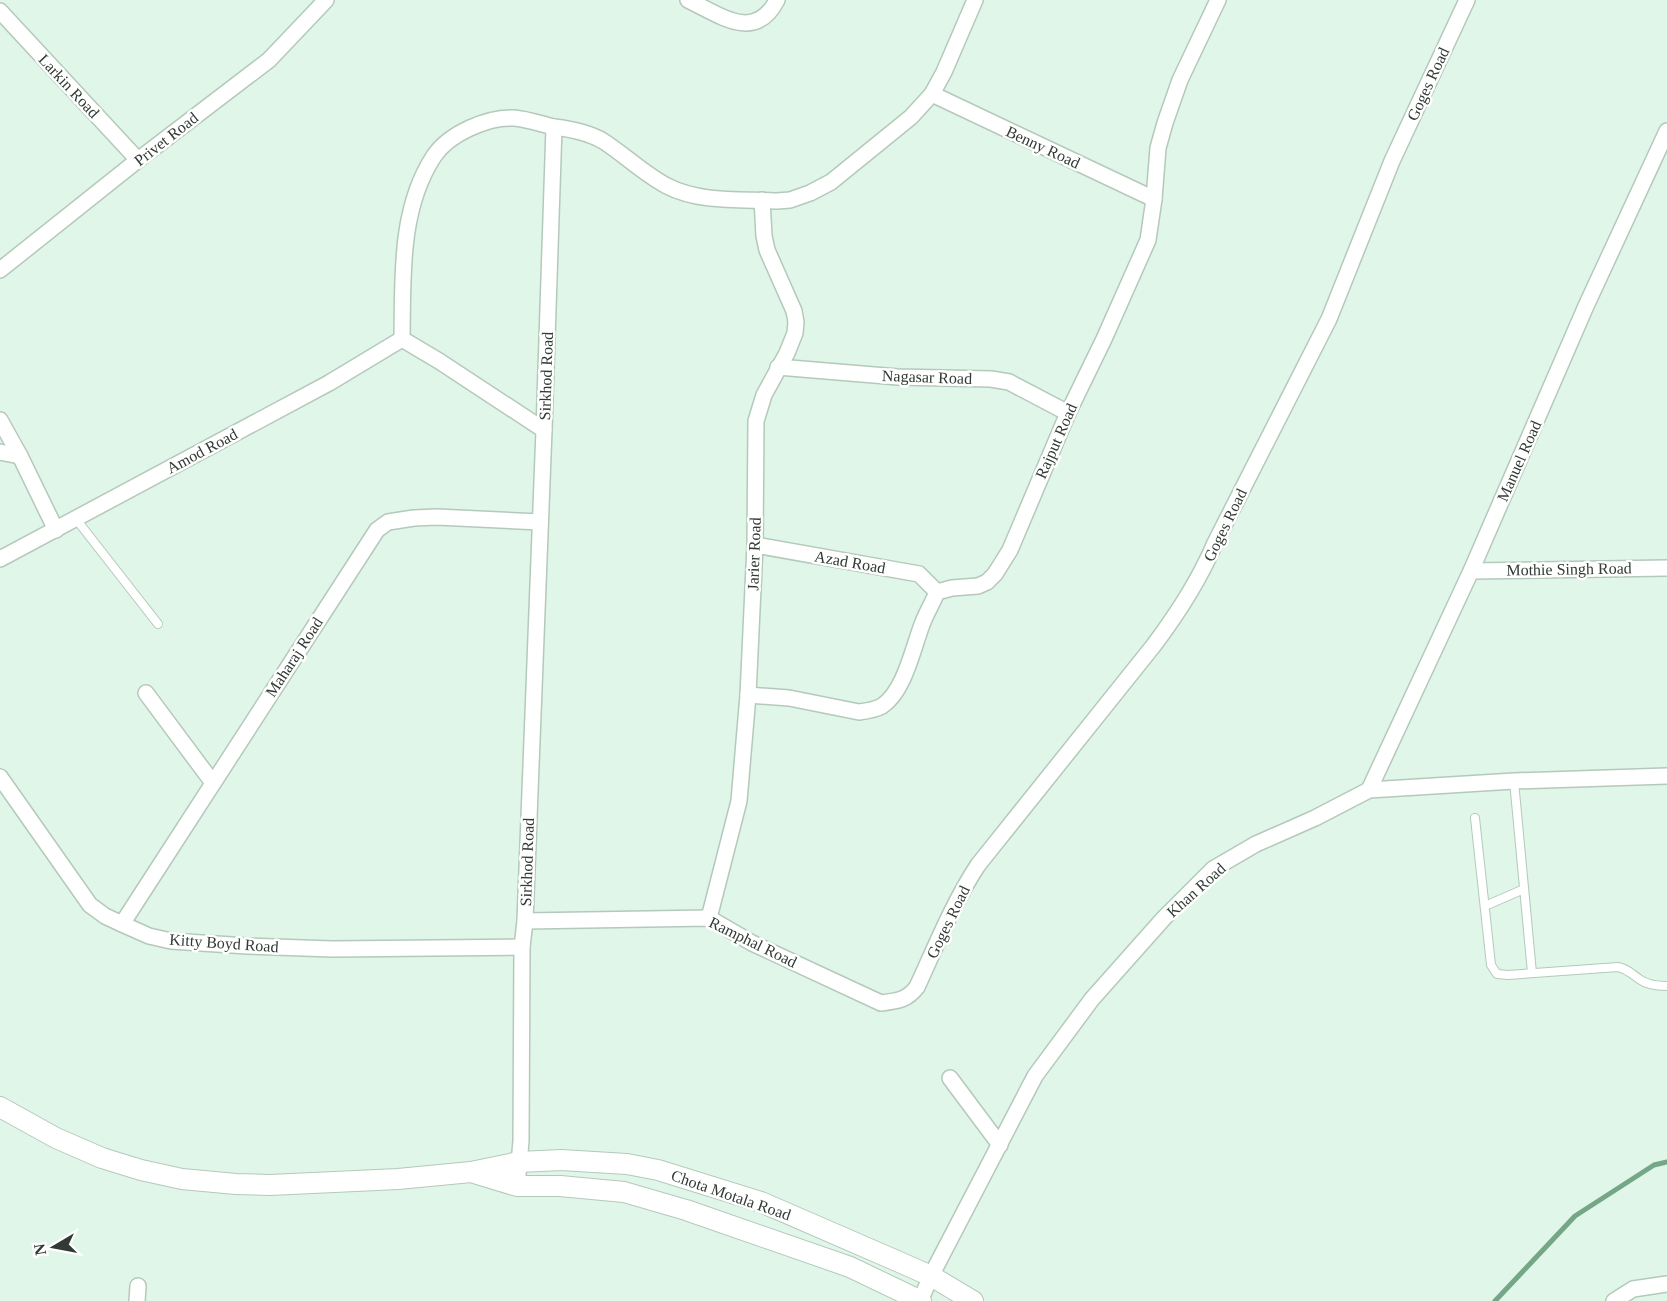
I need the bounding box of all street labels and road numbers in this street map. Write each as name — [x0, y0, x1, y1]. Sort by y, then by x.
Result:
street label: Goges Road — [1404, 45, 1453, 124]
street label: Larkin Road — [35, 51, 103, 121]
street label: Privet Road — [131, 109, 201, 169]
street label: Benny Road — [1003, 122, 1083, 172]
street label: Sirkhod Road — [536, 332, 556, 420]
street label: Nagasar Road — [882, 367, 972, 388]
street label: Rajput Road — [1032, 401, 1081, 482]
street label: Manuel Road — [1494, 418, 1544, 504]
street label: Amod Road — [164, 425, 240, 477]
street label: Goges Road — [1200, 486, 1251, 565]
street label: Jarier Road — [744, 517, 764, 591]
street label: Azad Road — [813, 547, 887, 577]
street label: Mothie Singh Road — [1506, 559, 1632, 580]
street label: Maharaj Road — [262, 614, 327, 700]
street label: Sirkhod Road — [517, 818, 537, 906]
street label: Khan Road — [1163, 859, 1229, 921]
street label: Goges Road — [923, 883, 974, 962]
street label: Ramphal Road — [706, 913, 800, 971]
street label: Kitty Boyd Road — [169, 931, 279, 956]
street label: Chota Motala Road — [669, 1167, 793, 1223]

